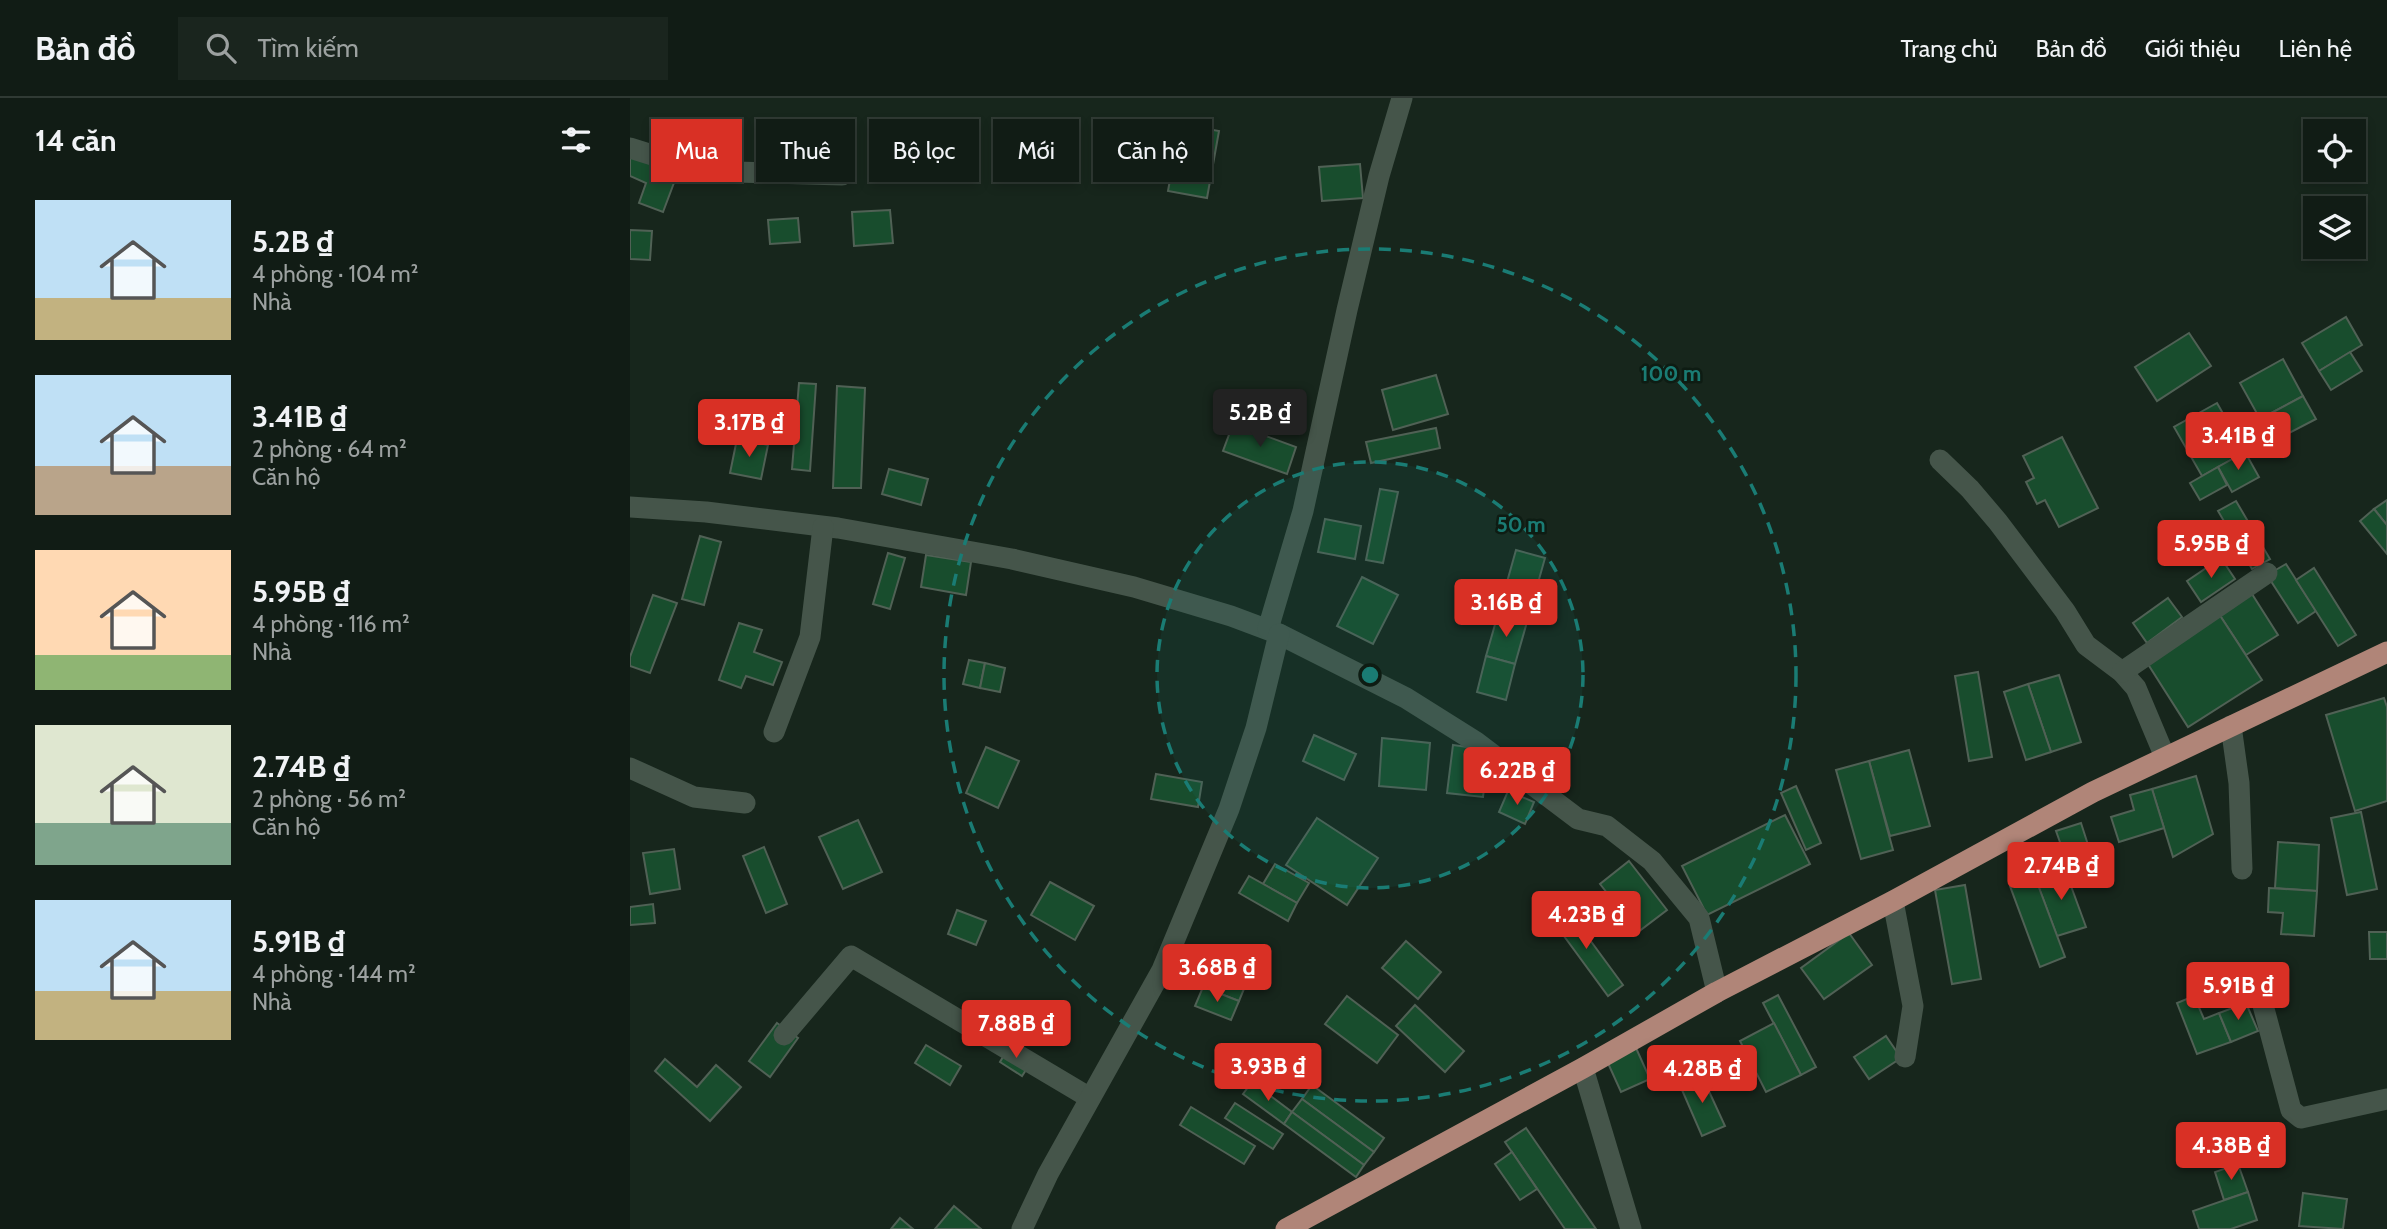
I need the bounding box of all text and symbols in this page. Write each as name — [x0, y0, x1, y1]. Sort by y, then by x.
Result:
search box — [178, 17, 668, 80]
text: Bản đồ — [35, 28, 136, 68]
icon: search — [202, 29, 240, 67]
text: Tìm kiếm — [258, 32, 359, 64]
text: Trang chủ — [1901, 34, 1997, 63]
text: Bản đồ — [2035, 34, 2107, 63]
text: Giới thiệu — [2145, 34, 2240, 63]
text: Liên hệ — [2278, 34, 2352, 63]
chip: Mua — [651, 119, 742, 182]
chip: Thuê — [756, 119, 855, 182]
chip: Bộ lọc — [869, 119, 979, 182]
chip: Mới — [993, 119, 1079, 182]
chip: Căn hộ — [1093, 119, 1212, 182]
map controls — [2303, 119, 2366, 259]
button: locate — [2303, 119, 2366, 182]
icon: filters — [557, 121, 595, 159]
text: 14 căn — [35, 122, 117, 159]
button: layers — [2303, 196, 2366, 259]
text: 5.2B ₫ — [252, 223, 333, 260]
icon: home — [91, 228, 175, 312]
text: 4 phòng · 104 m² — [252, 260, 418, 288]
text: Nhà — [252, 288, 292, 316]
text: 100 m — [1641, 361, 1701, 386]
pin: 5.2B ₫ — [1203, 390, 1317, 449]
text: 3.41B ₫ — [252, 398, 347, 435]
text: 5.2B ₫ — [1229, 398, 1291, 426]
pin: 3.17B ₫ — [684, 400, 814, 459]
icon: home — [91, 403, 175, 487]
text: 3.17B ₫ — [714, 408, 784, 436]
pin: 3.41B ₫ — [2173, 412, 2303, 472]
text: 3.41B ₫ — [2202, 421, 2274, 449]
text: 2 phòng · 64 m² — [252, 435, 407, 463]
text: Căn hộ — [252, 463, 320, 491]
text: 50 m — [1496, 512, 1546, 537]
pin: 5.95B ₫ — [2146, 520, 2276, 580]
text: 5.95B ₫ — [2173, 529, 2249, 557]
text: 5.95B ₫ — [252, 573, 350, 610]
icon: home — [91, 578, 175, 662]
pin: 3.16B ₫ — [1441, 580, 1571, 639]
text: 3.16B ₫ — [1470, 588, 1542, 616]
text: 4 phòng · 116 m² — [252, 610, 410, 638]
text: Nhà — [252, 638, 292, 666]
centre of rings — [1358, 663, 1382, 687]
text: 2.74B ₫ — [252, 748, 350, 785]
pin: 6.22B ₫ — [1452, 748, 1582, 807]
icon: home — [91, 753, 175, 837]
text: 6.22B ₫ — [1479, 756, 1555, 784]
text: 2 phòng · 56 m² — [252, 785, 406, 813]
text: Căn hộ — [252, 813, 320, 841]
pin: 2.74B ₫ — [1996, 842, 2126, 902]
text: 2.74B ₫ — [2023, 851, 2099, 879]
pin: 4.23B ₫ — [1521, 892, 1651, 951]
text: 4.23B ₫ — [1548, 900, 1624, 928]
text: 5.91B ₫ — [252, 923, 345, 960]
icon: home — [91, 928, 175, 1012]
pin: 3.68B ₫ — [1152, 944, 1282, 1004]
text: 3.68B ₫ — [1178, 953, 1256, 981]
text: 4 phòng · 144 m² — [252, 960, 416, 988]
pin: 5.91B ₫ — [2173, 962, 2303, 1022]
text: 5.91B ₫ — [2202, 971, 2274, 999]
text: Nhà — [252, 988, 292, 1016]
pin: 7.88B ₫ — [951, 1000, 1081, 1060]
text: 7.88B ₫ — [978, 1009, 1054, 1037]
pin: 3.93B ₫ — [1203, 1044, 1333, 1103]
pin: 4.28B ₫ — [1637, 1046, 1767, 1105]
text: 3.93B ₫ — [1230, 1052, 1306, 1080]
text: 4.28B ₫ — [1663, 1054, 1741, 1082]
pin: 4.38B ₫ — [2166, 1122, 2296, 1182]
text: 4.38B ₫ — [2192, 1131, 2270, 1159]

